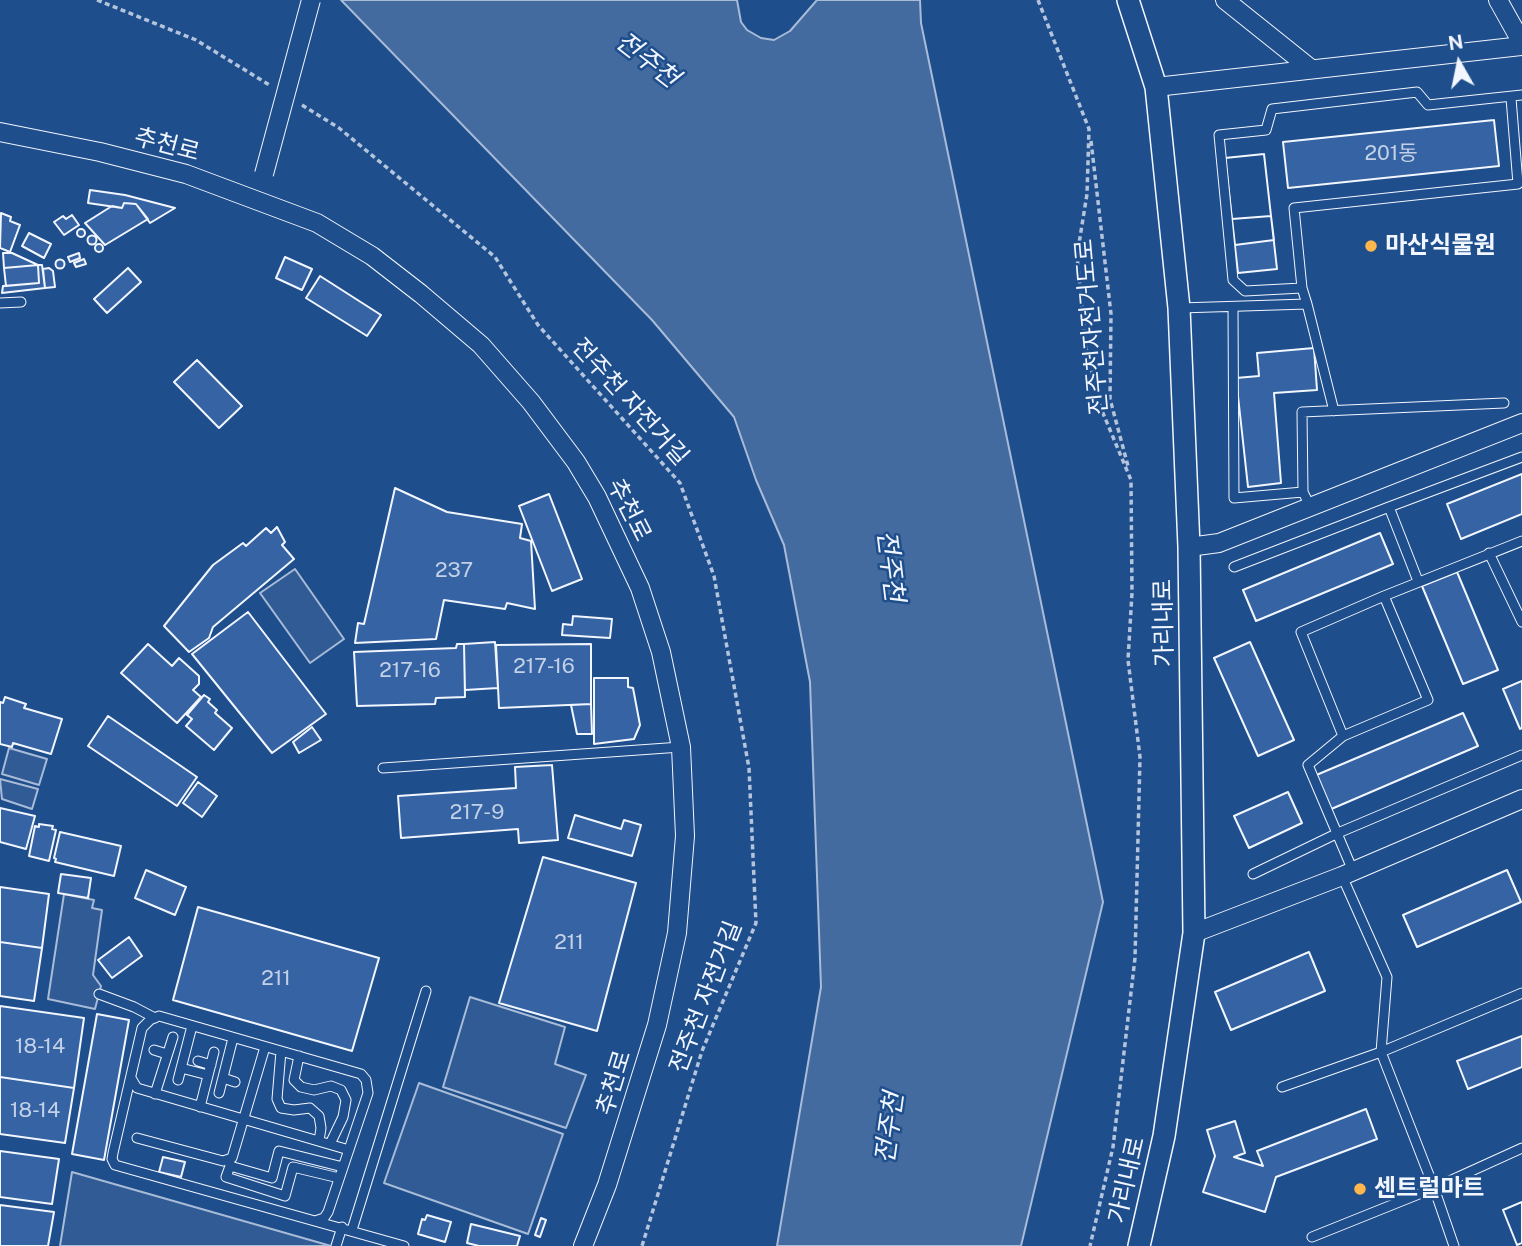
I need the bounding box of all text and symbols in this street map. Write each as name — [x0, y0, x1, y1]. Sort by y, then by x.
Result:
water label: 전주천 — [609, 26, 685, 94]
north arrow — [1424, 28, 1494, 98]
text: N — [1447, 30, 1465, 54]
street label: 추천로 — [131, 123, 203, 167]
house number: 201동 — [1364, 141, 1418, 167]
place label: 마산식물원 — [1385, 232, 1495, 260]
street label: 전주천자전거도로 — [1070, 238, 1114, 416]
marker: 마산식물원 — [1363, 238, 1379, 254]
street label: 전주천 자전거길 — [566, 333, 694, 471]
street label: 추천로 — [601, 474, 657, 546]
water label: 전주천 — [870, 528, 910, 604]
house number: 237 — [435, 558, 473, 584]
street label: 가리내로 — [1149, 579, 1179, 667]
house number: 217-16 — [513, 654, 575, 680]
house number: 217-16 — [379, 658, 441, 684]
house number: 217-9 — [450, 800, 504, 826]
street label: 전주천 자전거길 — [664, 917, 748, 1077]
house number: 211 — [554, 930, 584, 956]
house number: 211 — [261, 966, 291, 992]
house number: 18-14 — [15, 1034, 65, 1060]
street label: 추천로 — [591, 1047, 637, 1119]
water label: 전주천 — [870, 1090, 910, 1166]
house number: 18-14 — [10, 1098, 60, 1124]
street label: 가리내로 — [1103, 1134, 1151, 1226]
place label: 센트럴마트 — [1374, 1175, 1484, 1203]
marker: 센트럴마트 — [1352, 1181, 1368, 1197]

